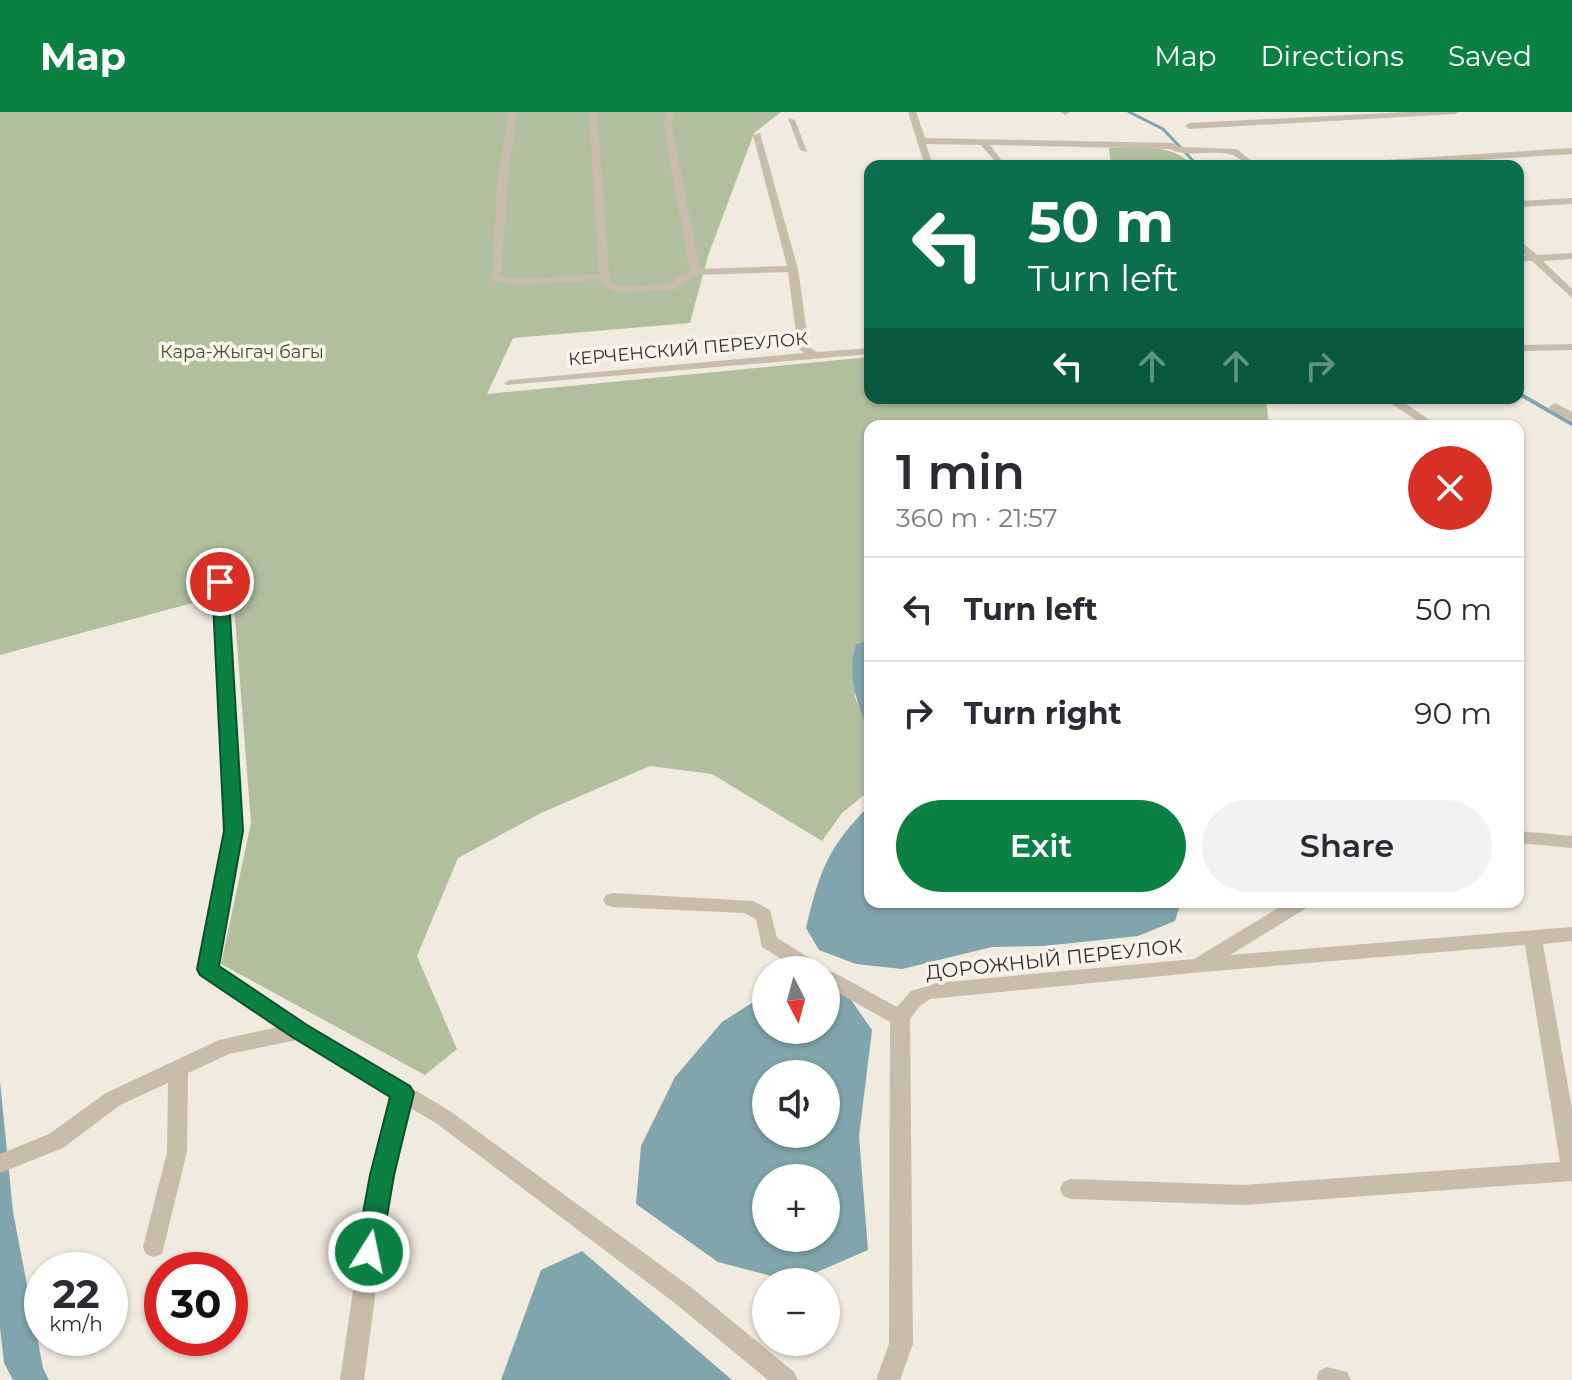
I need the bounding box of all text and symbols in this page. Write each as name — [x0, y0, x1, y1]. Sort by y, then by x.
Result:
text: Map — [40, 33, 126, 80]
text: Map — [1154, 39, 1216, 73]
text: Directions — [1260, 39, 1404, 73]
text: Saved — [1448, 39, 1532, 73]
text: 50 m — [1028, 188, 1174, 256]
icon: left — [896, 192, 1000, 296]
text: Turn left — [1028, 256, 1179, 300]
street label: КЕРЧЕНСКИЙ ПЕРЕУЛОК — [567, 328, 809, 370]
park label: Кара-Жыгач багы — [160, 341, 324, 363]
icon: left — [1046, 344, 1090, 388]
icon: ahead — [1130, 344, 1174, 388]
icon: ahead — [1214, 344, 1258, 388]
icon: right — [1298, 344, 1342, 388]
text: 1 min — [896, 443, 1025, 501]
button: close — [1408, 446, 1492, 530]
text: 360 m · 21:57 — [896, 502, 1058, 534]
pin — [186, 548, 254, 616]
icon: arrive — [198, 560, 242, 604]
icon: left — [896, 587, 940, 631]
text: Turn left — [964, 591, 1097, 628]
text: 50 m — [1415, 591, 1492, 628]
icon: right — [896, 691, 940, 735]
text: Turn right — [964, 695, 1121, 732]
text: 90 m — [1414, 695, 1492, 732]
button: Exit — [896, 800, 1186, 892]
button: Share — [1202, 800, 1492, 892]
street label: ДОРОЖНЫЙ ПЕРЕУЛОК — [925, 934, 1183, 984]
north arrow — [752, 956, 840, 1044]
map controls — [752, 956, 840, 1356]
button: sound — [752, 1060, 840, 1148]
button: + — [752, 1164, 840, 1252]
position arrow — [327, 1210, 411, 1294]
speed limit sign: 30 — [144, 1252, 248, 1356]
button: − — [752, 1268, 840, 1356]
text: 22 — [52, 1269, 100, 1318]
text: km/h — [49, 1312, 103, 1336]

